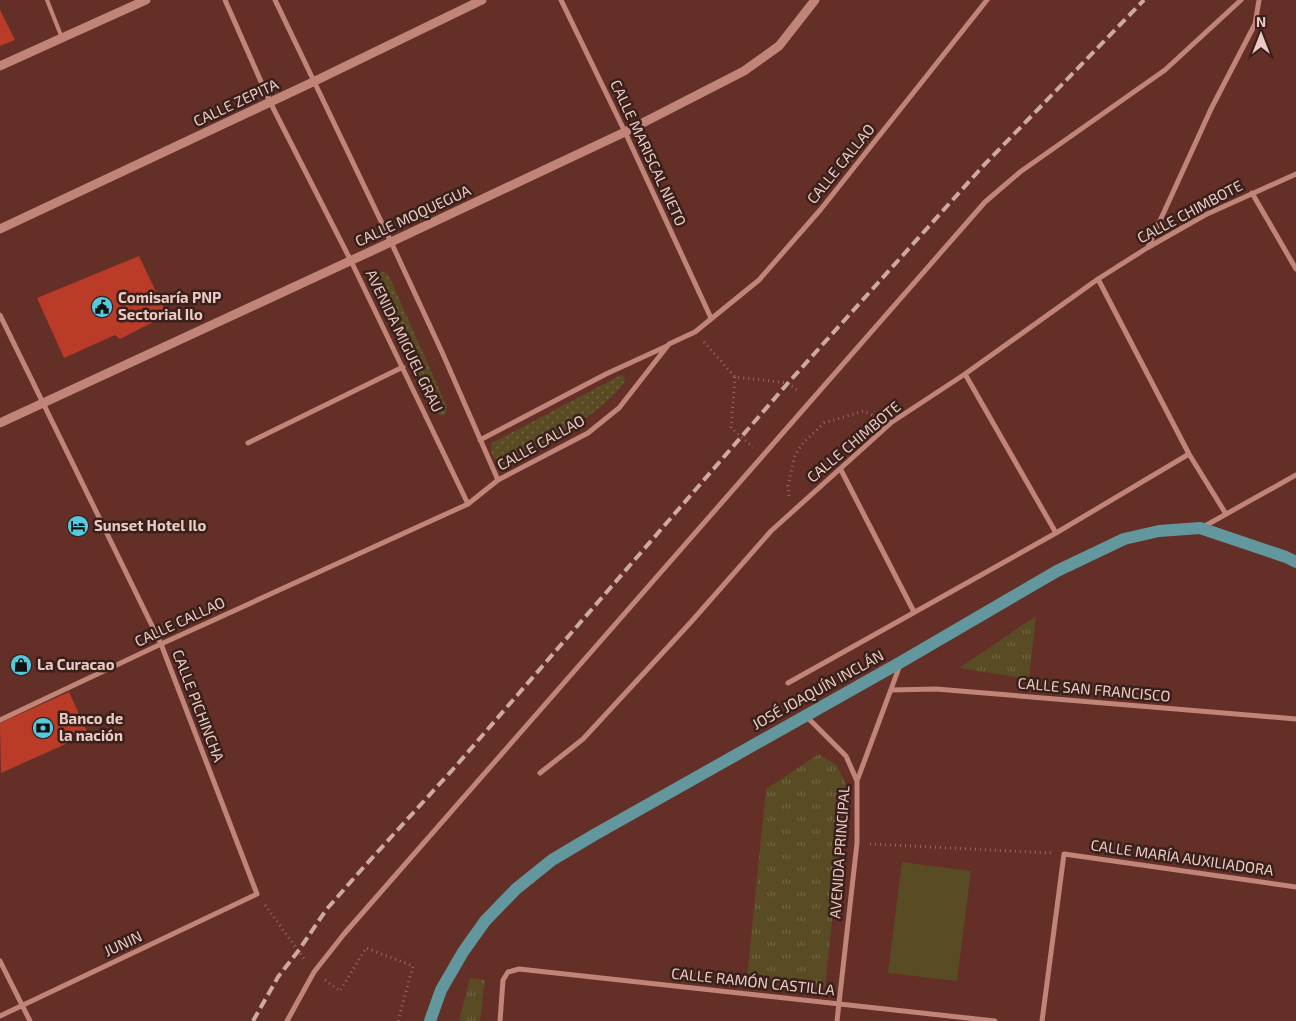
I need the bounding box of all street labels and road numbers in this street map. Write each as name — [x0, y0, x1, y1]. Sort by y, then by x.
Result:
street label: CALLE ZEPITA — [190, 74, 282, 130]
street label: CALLE MARISCAL NIETO — [607, 77, 691, 229]
street label: CALLE CALLAO — [803, 120, 878, 207]
street label: CALLE CHIMBOTE — [1134, 176, 1245, 247]
street label: CALLE MOQUEGUA — [352, 180, 474, 251]
street label: AVENIDA MIGUEL GRAU — [362, 266, 447, 415]
street label: CALLE CHIMBOTE — [803, 397, 904, 486]
street label: CALLE CALLAO — [493, 411, 588, 474]
street label: CALLE CALLAO — [132, 592, 228, 650]
street label: JOSÉ JOAQUÍN INCLÁN — [748, 645, 887, 734]
street label: CALLE PICHINCHA — [169, 647, 229, 765]
street label: CALLE SAN FRANCISCO — [1017, 673, 1171, 705]
street label: AVENIDA PRINCIPAL — [825, 784, 853, 919]
street label: CALLE MARÍA AUXILIADORA — [1089, 835, 1275, 879]
street label: JUNIN — [101, 926, 145, 960]
street label: CALLE RAMÓN CASTILLA — [670, 963, 836, 999]

